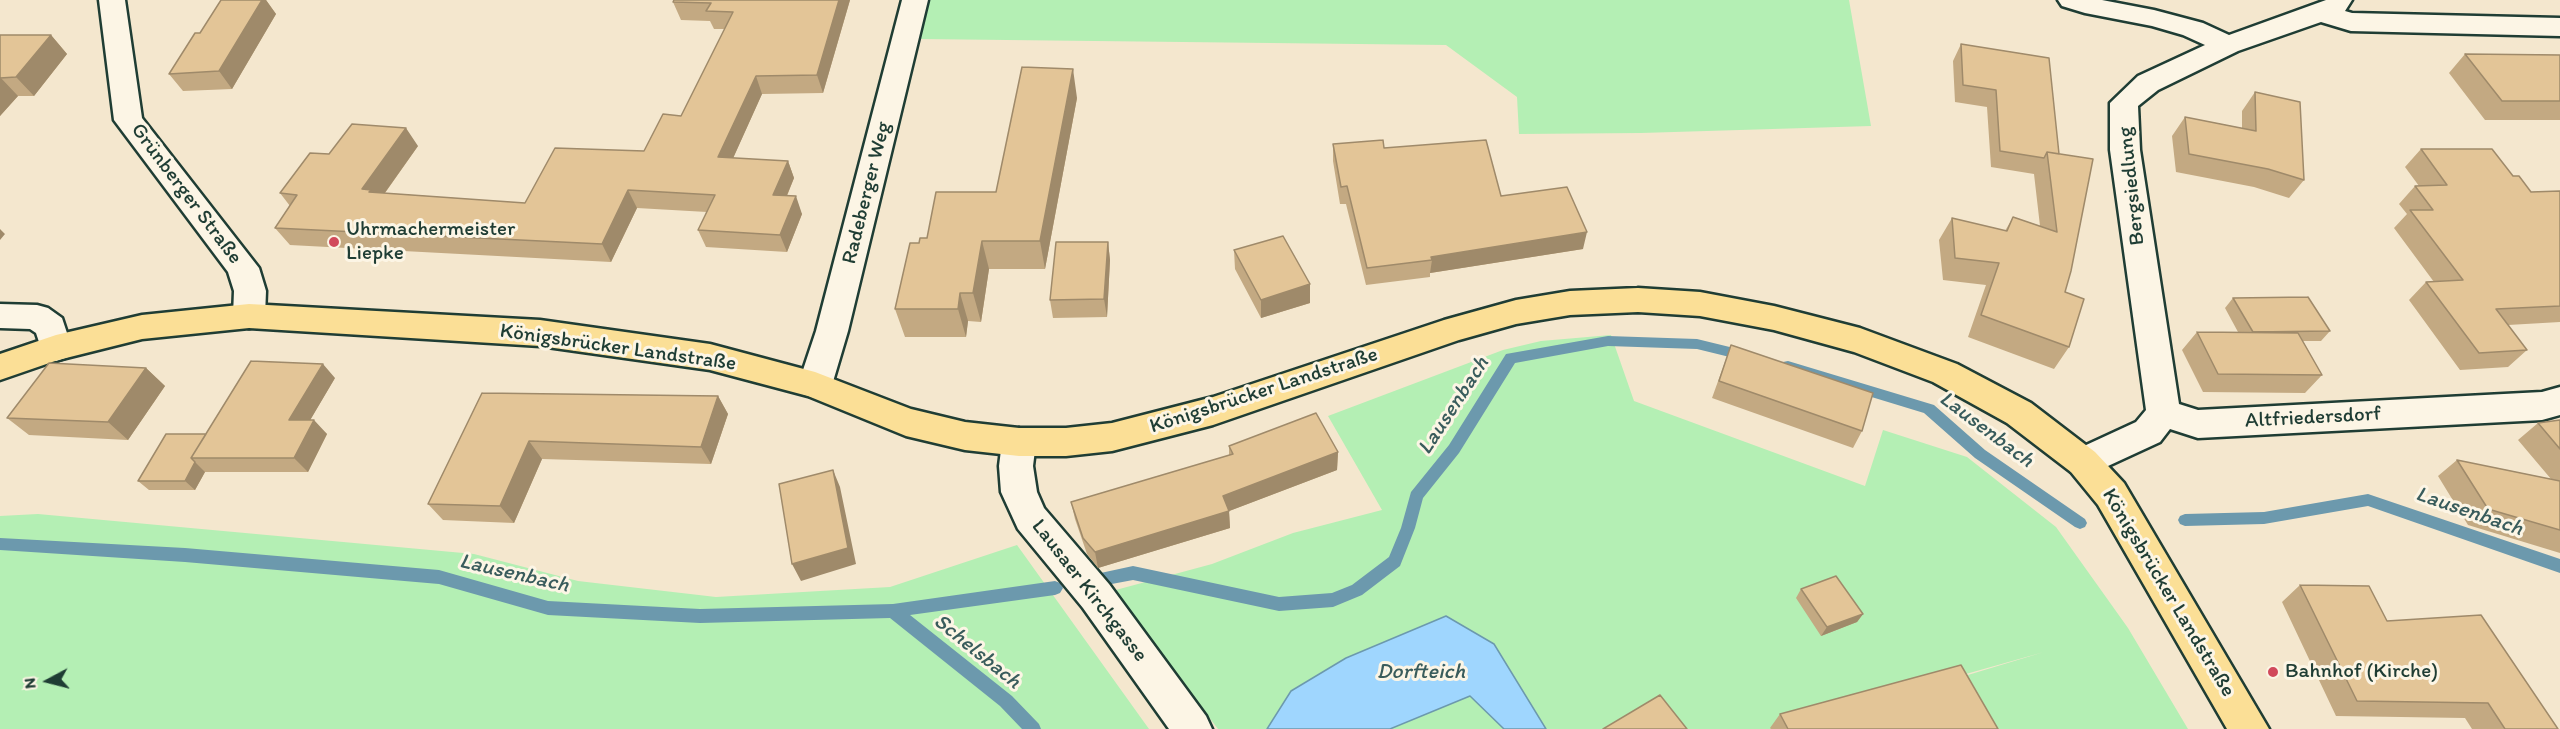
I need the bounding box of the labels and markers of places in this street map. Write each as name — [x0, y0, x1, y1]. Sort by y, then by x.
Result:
place label: Uhrmachermeister Liepke — [346, 217, 515, 267]
marker: Uhrmachermeister Liepke — [327, 235, 341, 249]
place label: Bahnhof (Kirche) — [2285, 659, 2438, 685]
marker: Bahnhof (Kirche) — [2266, 665, 2280, 679]

